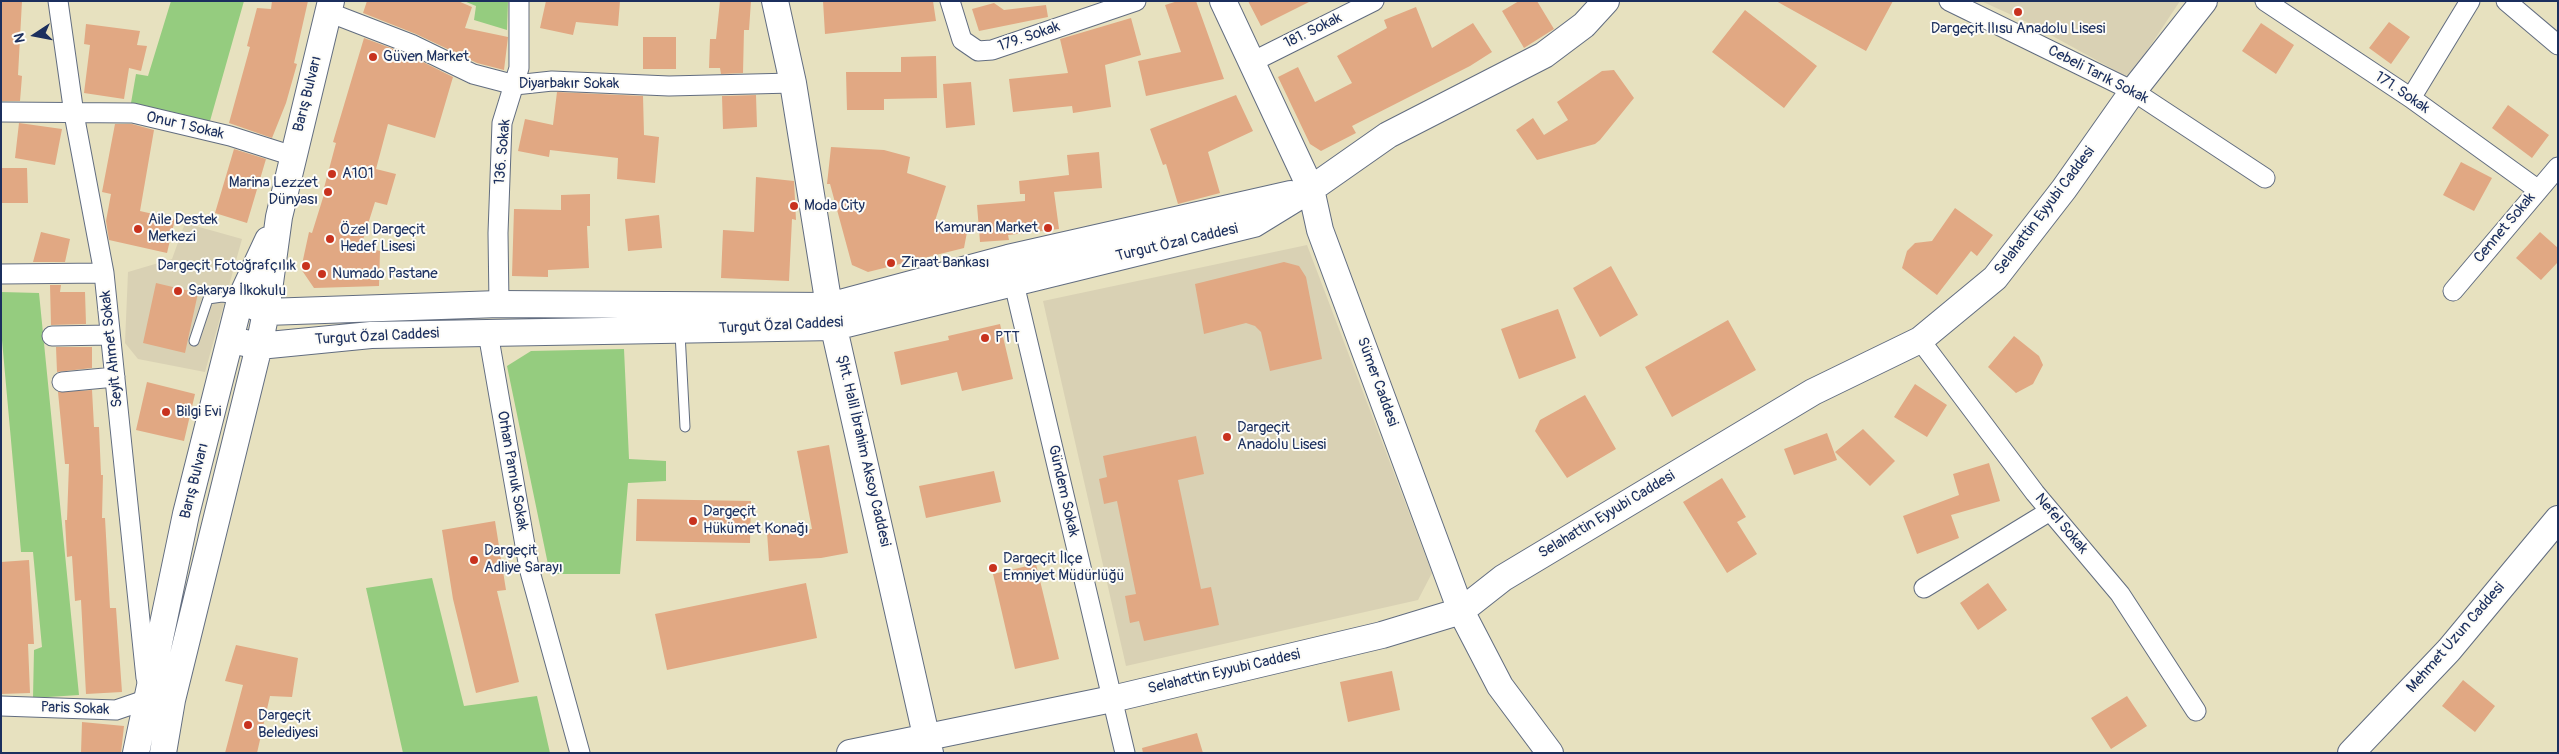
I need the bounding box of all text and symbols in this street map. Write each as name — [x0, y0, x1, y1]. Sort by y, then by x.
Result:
marker: Dargeçit Ilısu Anadolu Lisesi — [2012, 6, 2024, 18]
street label: 181. Sokak — [1281, 9, 1345, 53]
north arrow — [10, 10, 60, 60]
street label: 179. Sokak — [996, 18, 1062, 56]
place label: Dargeçit Ilısu Anadolu Lisesi — [1931, 20, 2105, 38]
text: N — [11, 32, 29, 44]
street label: Cebeli Tarık Sokak — [2045, 42, 2151, 108]
place label: Güven Market — [383, 48, 469, 66]
marker: Güven Market — [367, 51, 379, 63]
street label: Barış Bulvarı — [290, 54, 326, 134]
street label: 171. Sokak — [2371, 68, 2433, 118]
street label: Diyarbakır Sokak — [519, 75, 619, 93]
street label: Onur 1 Sokak — [144, 108, 226, 144]
street label: 136. Sokak — [491, 118, 515, 186]
street label: Selahattin Eyyubi Caddesi — [1991, 143, 2099, 279]
place label: A101 — [342, 165, 374, 183]
marker: A101 — [326, 168, 338, 180]
place label: Marina Lezzet Dünyası — [229, 174, 318, 209]
marker: Marina Lezzet Dünyası — [322, 186, 334, 198]
street label: Cennet Sokak — [2470, 189, 2540, 267]
place label: Moda City — [804, 197, 865, 215]
marker: Moda City — [788, 200, 800, 212]
place label: Aile Destek Merkezi — [148, 211, 218, 246]
place label: Kamuran Market — [935, 219, 1038, 237]
street label: Turgut Özal Caddesi — [1114, 220, 1240, 266]
place label: Özel Dargeçit Hedef Lisesi — [340, 221, 425, 256]
marker: Kamuran Market — [1042, 222, 1054, 234]
marker: Aile Destek Merkezi — [132, 223, 144, 235]
marker: Özel Dargeçit Hedef Lisesi — [324, 233, 336, 245]
place label: Ziraat Bankası — [901, 254, 990, 272]
place label: Dargeçit Fotoğrafçılık — [157, 257, 296, 275]
marker: Ziraat Bankası — [885, 257, 897, 269]
marker: Dargeçit Fotoğrafçılık — [300, 260, 312, 272]
place label: Numado Pastane — [332, 265, 438, 283]
marker: Numado Pastane — [316, 268, 328, 280]
place label: Sakarya İlkokulu — [188, 282, 286, 300]
marker: Sakarya İlkokulu — [172, 285, 184, 297]
street label: Seyit Ahmet Sokak — [97, 290, 127, 408]
street label: Turgut Özal Caddesi — [718, 314, 844, 338]
street label: Turgut Özal Caddesi — [314, 325, 440, 349]
place label: PTT — [995, 329, 1020, 347]
marker: PTT — [979, 332, 991, 344]
street label: Sümer Caddesi — [1353, 335, 1401, 429]
street label: Şht. Halil İbrahim Aksoy Caddesi — [832, 353, 894, 549]
place label: Bilgi Evi — [176, 403, 221, 421]
marker: Bilgi Evi — [160, 406, 172, 418]
street label: Orhan Pamuk Sokak — [493, 410, 531, 532]
place label: Dargeçit Anadolu Lisesi — [1237, 419, 1326, 454]
marker: Dargeçit Anadolu Lisesi — [1221, 431, 1233, 443]
street label: Barış Bulvarı — [177, 441, 213, 521]
street label: Gündem Sokak — [1044, 443, 1082, 539]
street label: Selahattin Eyyubi Caddesi — [1536, 467, 1678, 563]
street label: Nefel Sokak — [2031, 490, 2091, 558]
place label: Dargeçit Hükümet Konağı — [703, 503, 809, 538]
marker: Dargeçit Hükümet Konağı — [687, 515, 699, 527]
place label: Dargeçit Adliye Sarayı — [484, 542, 563, 577]
place label: Dargeçit İlçe Emniyet Müdürlüğü — [1003, 550, 1124, 585]
marker: Dargeçit Adliye Sarayı — [468, 554, 480, 566]
marker: Dargeçit İlçe Emniyet Müdürlüğü — [987, 562, 999, 574]
street label: Mehmet Uzun Caddesi — [2403, 579, 2509, 697]
street label: Selahattin Eyyubi Caddesi — [1146, 646, 1302, 698]
street label: Paris Sokak — [40, 699, 110, 719]
place label: Dargeçit Belediyesi — [258, 707, 318, 742]
marker: Dargeçit Belediyesi — [242, 719, 254, 731]

